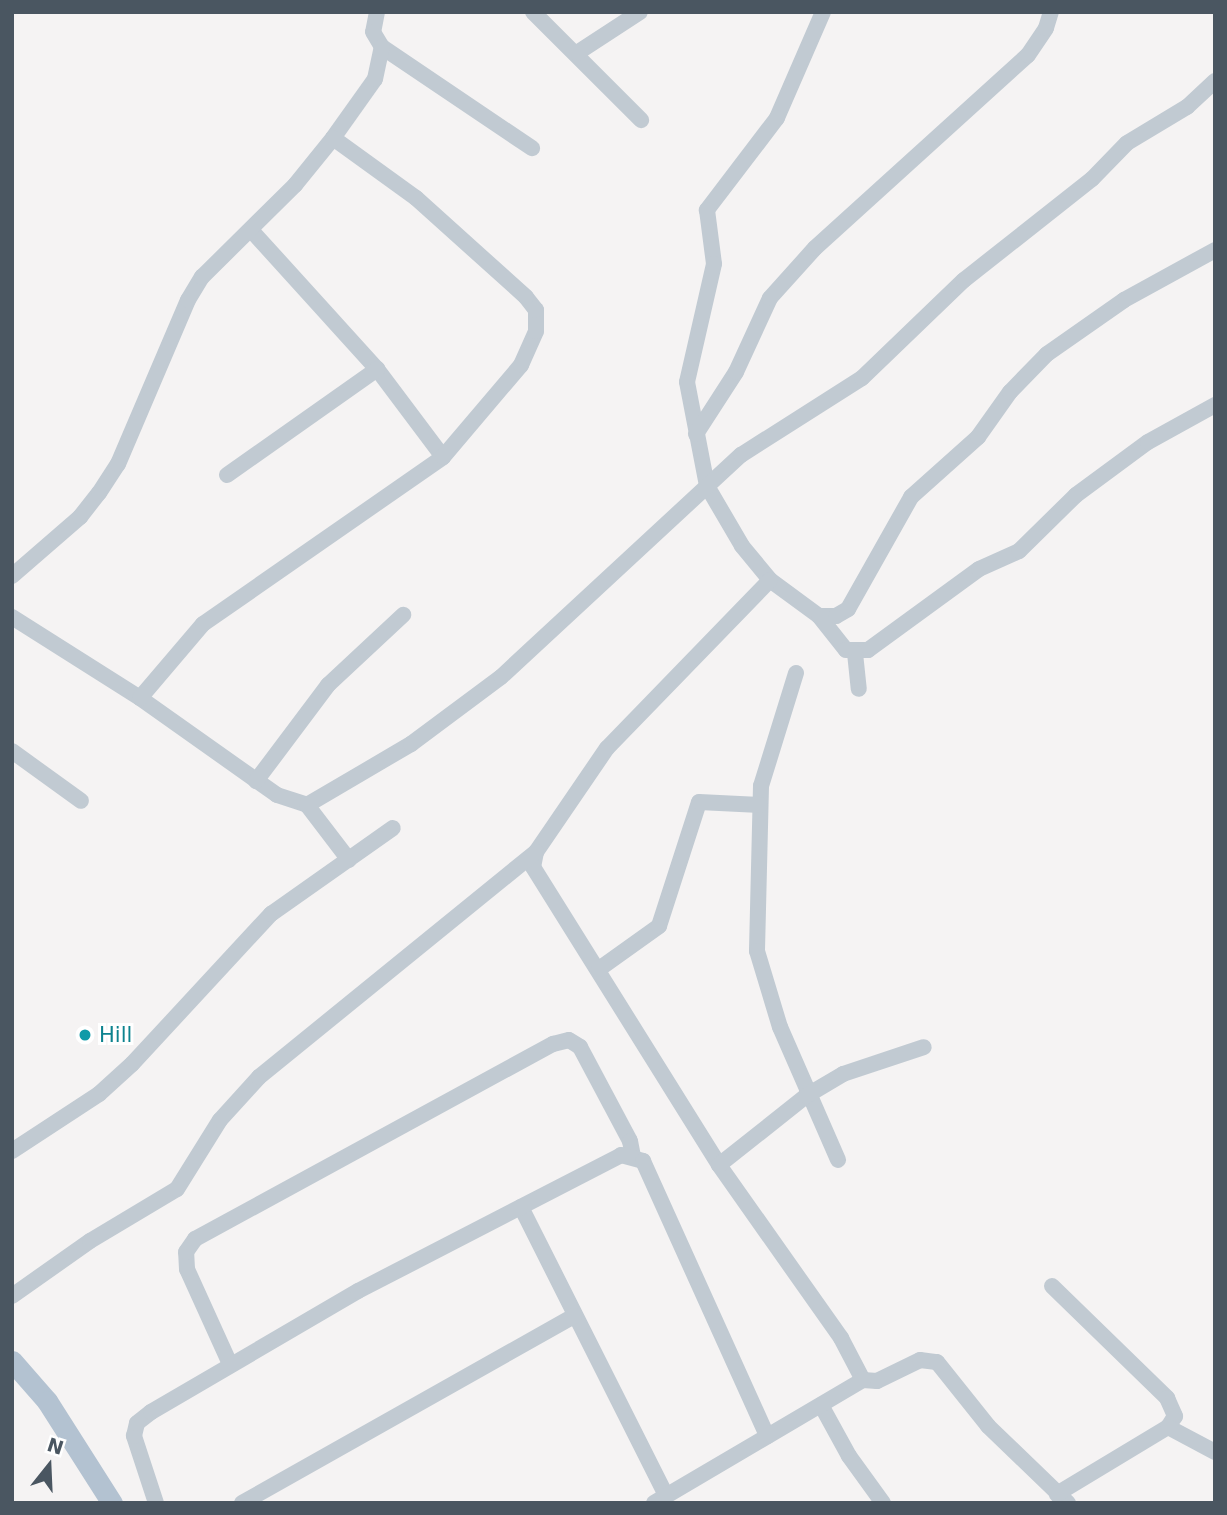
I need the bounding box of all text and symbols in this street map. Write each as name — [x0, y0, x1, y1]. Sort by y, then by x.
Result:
place label: Hill — [99, 1022, 132, 1048]
marker: Hill — [77, 1027, 93, 1043]
north arrow — [14, 1431, 84, 1501]
text: N — [45, 1433, 66, 1459]

